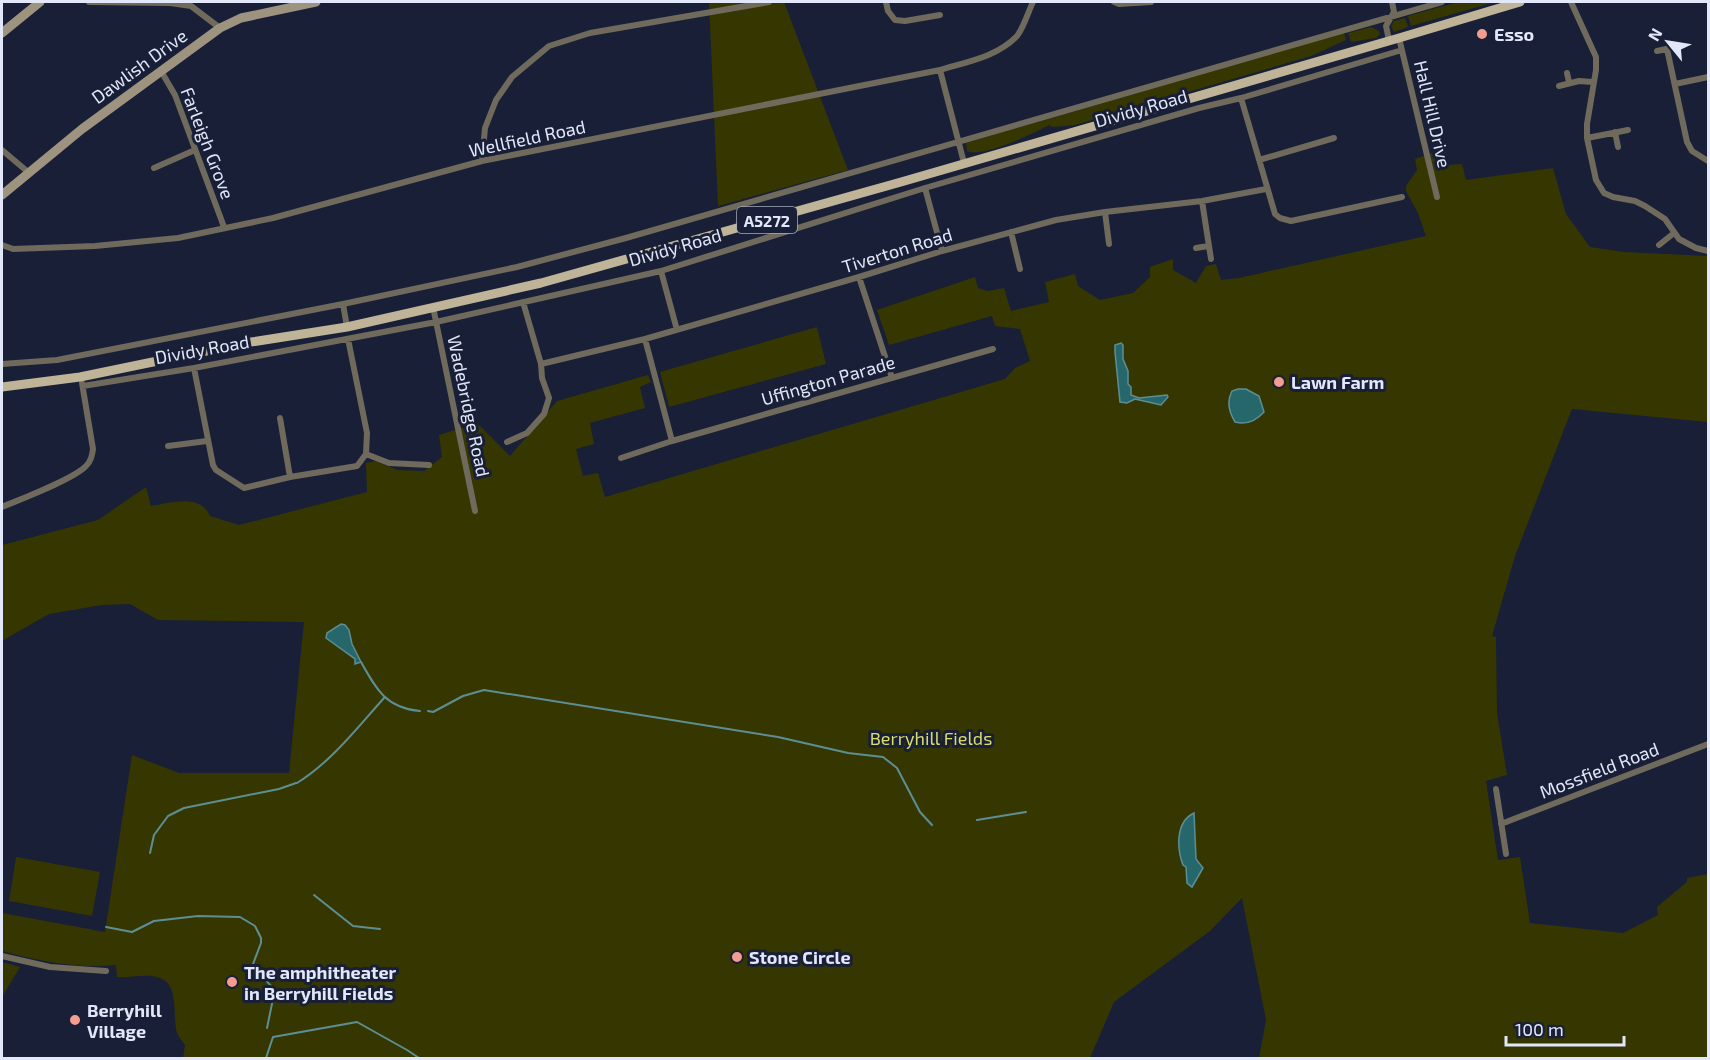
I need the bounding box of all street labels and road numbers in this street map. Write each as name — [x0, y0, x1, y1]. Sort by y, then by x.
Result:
street label: Dawlish Drive — [87, 24, 191, 108]
street label: Hall Hill Drive — [1410, 58, 1456, 170]
street label: Farleigh Grove — [177, 84, 239, 202]
street label: Dividy Road — [1092, 84, 1190, 132]
street label: Wellfield Road — [467, 115, 587, 161]
road number: A5272 — [737, 207, 797, 233]
street label: Dividy Road — [626, 223, 724, 271]
street label: Tiverton Road — [839, 223, 955, 277]
street label: Dividy Road — [153, 330, 251, 368]
street label: Wadebridge Road — [443, 333, 495, 479]
street label: Uffington Parade — [759, 350, 897, 410]
street label: Mossfield Road — [1536, 737, 1662, 803]

